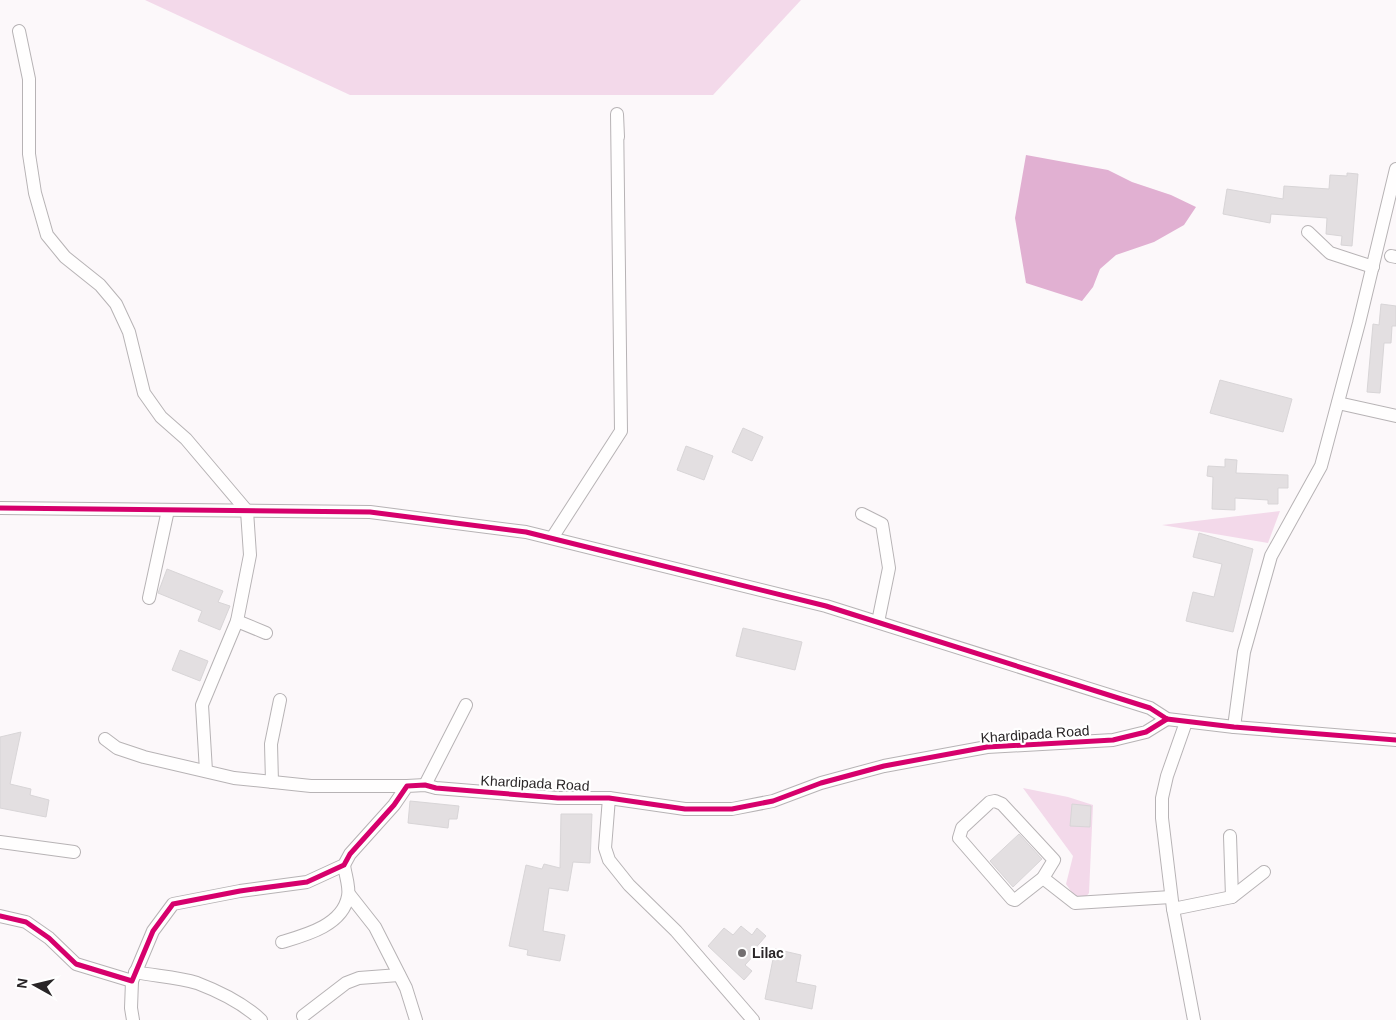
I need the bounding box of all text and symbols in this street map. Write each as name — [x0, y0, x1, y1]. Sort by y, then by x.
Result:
street label: Khardipada Road — [980, 722, 1090, 746]
street label: Khardipada Road — [480, 772, 590, 794]
place label: Lilac — [752, 945, 784, 961]
marker: Lilac — [736, 947, 748, 959]
north arrow — [10, 960, 60, 1010]
text: N — [13, 977, 31, 989]

